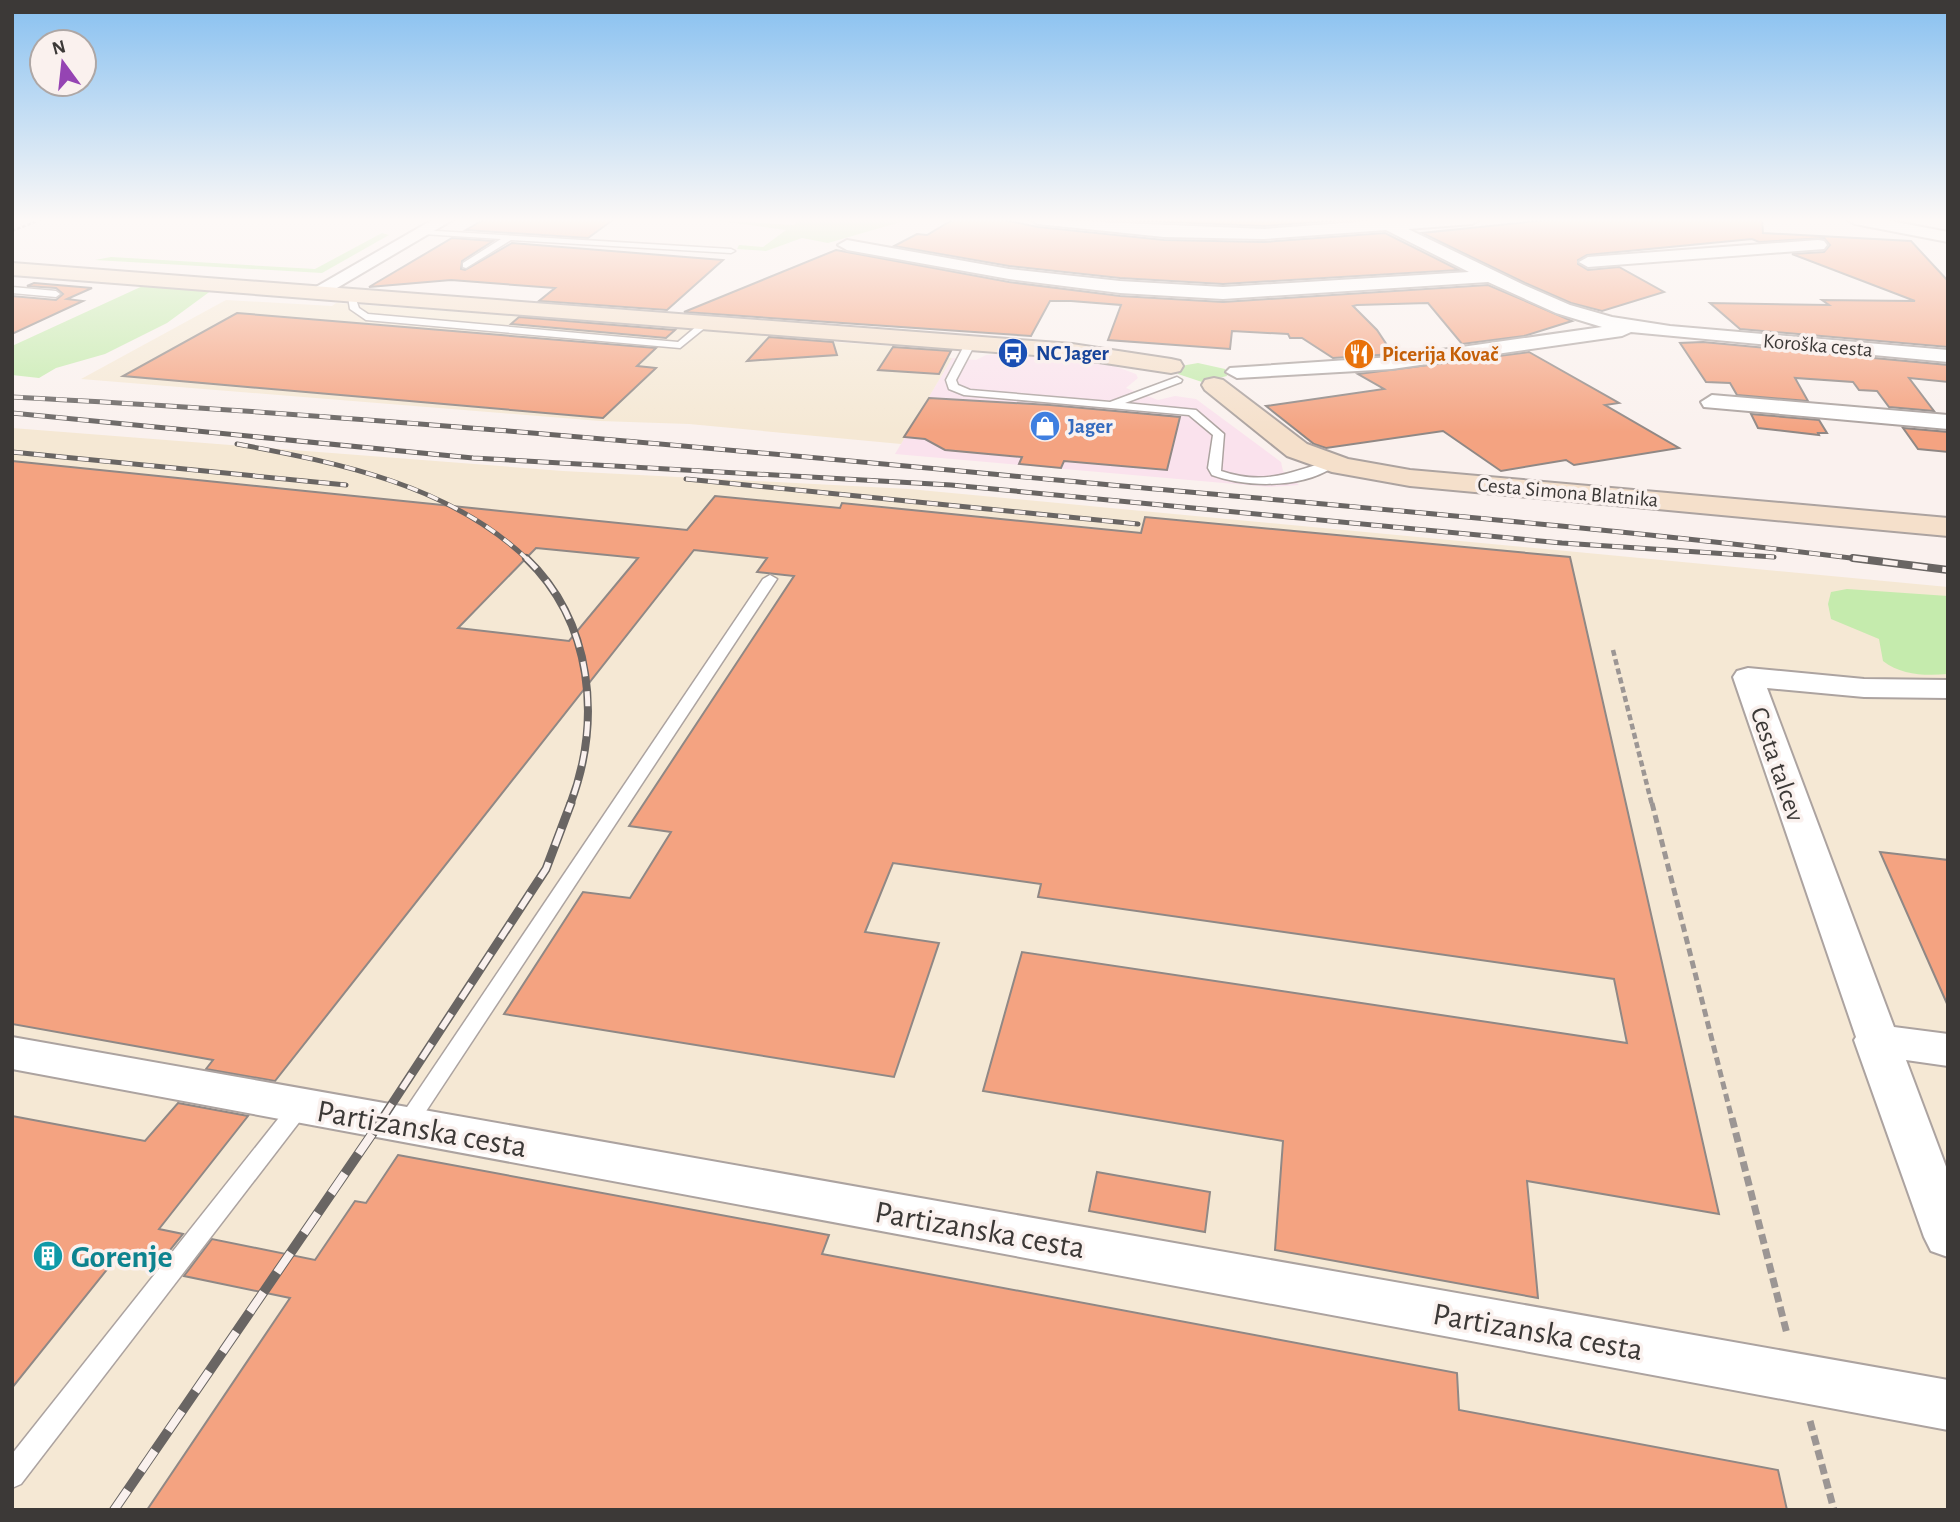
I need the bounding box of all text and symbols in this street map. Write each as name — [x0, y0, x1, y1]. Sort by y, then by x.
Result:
north arrow — [28, 28, 98, 98]
text: N — [50, 37, 68, 59]
street label: Koroška cesta — [1762, 330, 1874, 361]
bus stop icon: NC Jager — [996, 336, 1030, 370]
restaurant icon: Picerija Kovač — [1342, 337, 1376, 371]
place label: NC Jager — [1036, 343, 1110, 364]
place label: Picerija Kovač — [1382, 344, 1499, 365]
shop icon: Jager — [1028, 409, 1062, 443]
place label: Jager — [1068, 416, 1113, 437]
street label: Cesta Simona Blatnika — [1477, 474, 1659, 511]
street label: Cesta talcev — [1745, 704, 1809, 825]
street label: Partizanska cesta — [314, 1095, 529, 1163]
street label: Partizanska cesta — [872, 1196, 1087, 1264]
building icon: Gorenje — [31, 1239, 65, 1273]
place label: Gorenje — [71, 1241, 173, 1273]
street label: Partizanska cesta — [1430, 1298, 1645, 1366]

